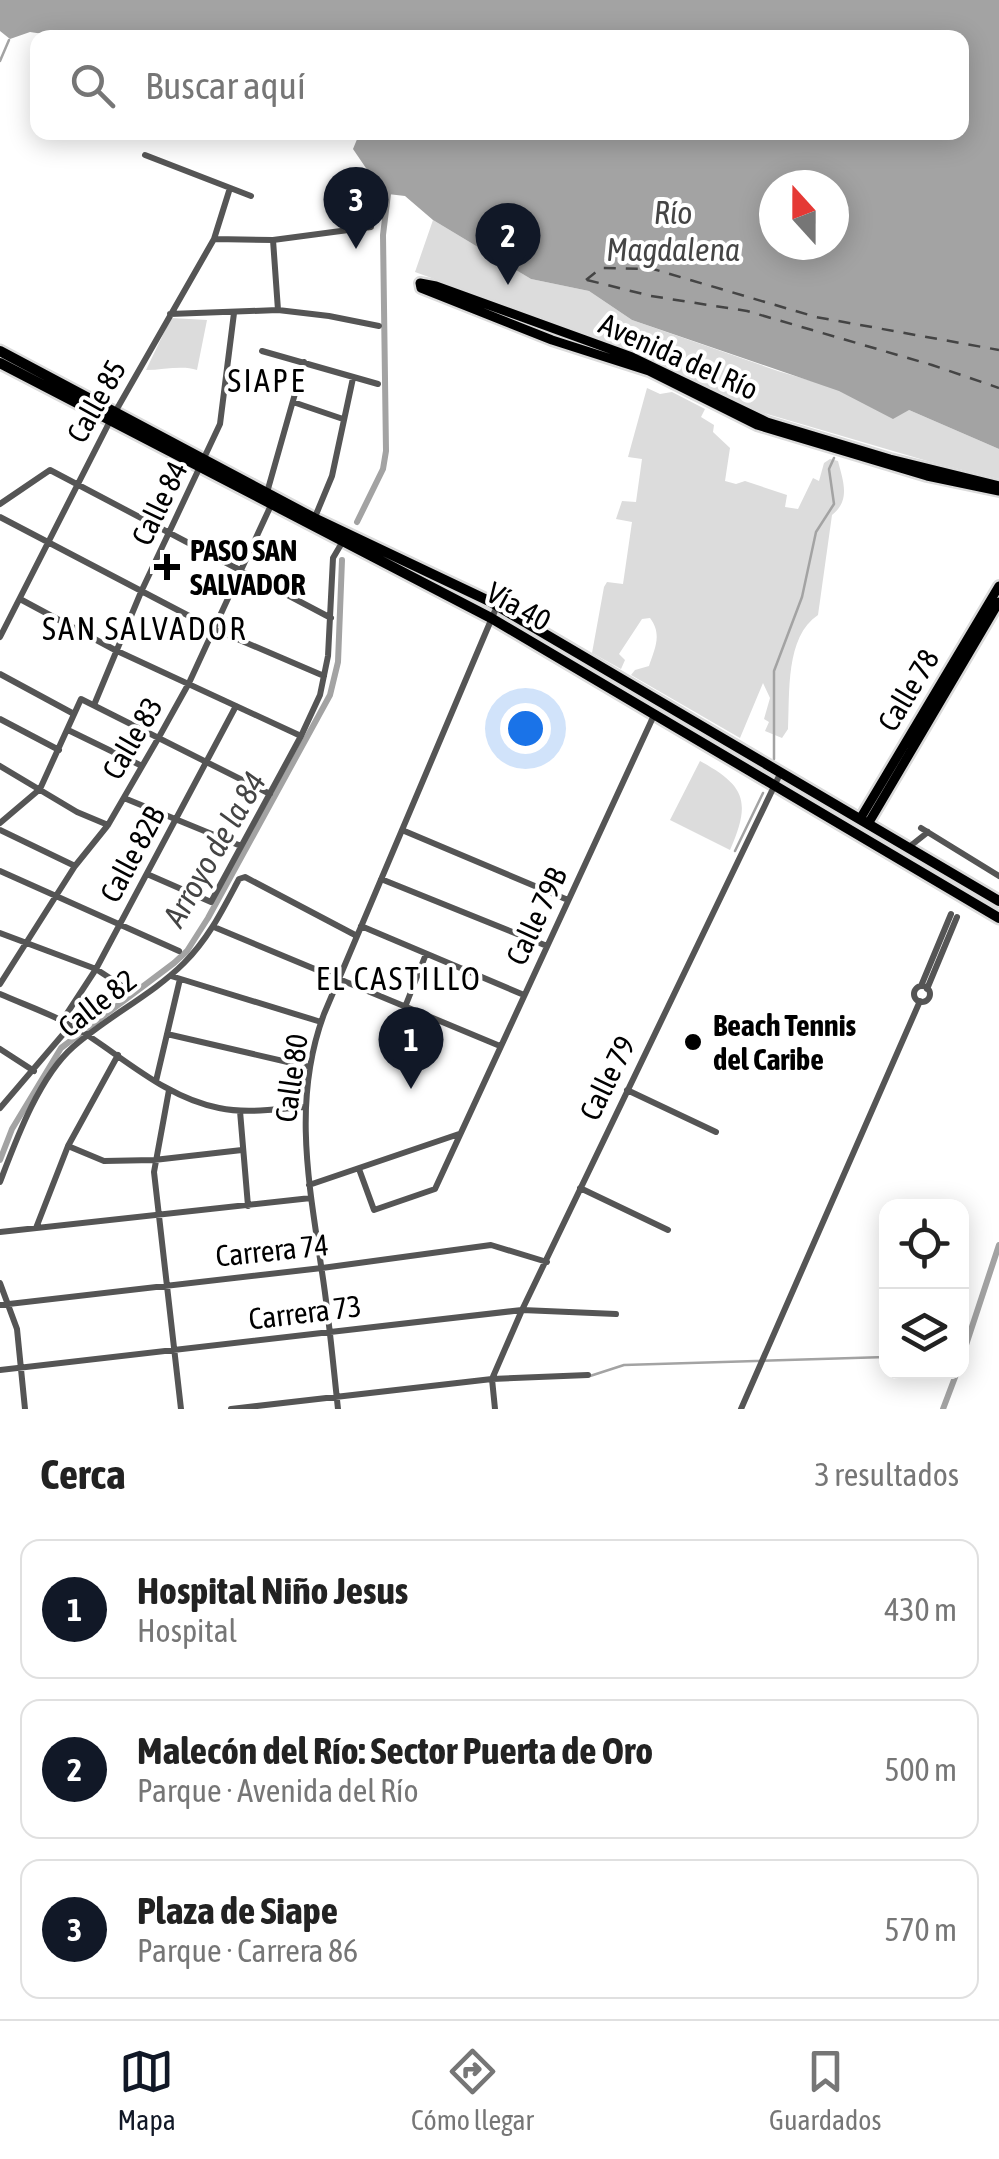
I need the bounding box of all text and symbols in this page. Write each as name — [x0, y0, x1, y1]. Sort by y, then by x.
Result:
search box — [30, 30, 969, 140]
icon: search — [65, 58, 120, 113]
text: Buscar aquí — [145, 64, 306, 107]
pin: 3 — [324, 166, 388, 249]
north arrow — [759, 170, 849, 260]
water label: Río Magdalena — [606, 194, 740, 268]
pin: 2 — [476, 202, 540, 285]
street label: Avenida del Río — [594, 306, 764, 406]
street label: Calle 85 — [60, 354, 132, 448]
district label: SIAPE — [227, 362, 307, 399]
street label: Calle 84 — [124, 456, 194, 550]
place label: PASO SAN SALVADOR — [190, 533, 305, 601]
marker: PASO SAN SALVADOR — [154, 554, 180, 580]
street label: Vía 40 — [481, 575, 557, 637]
district label: SAN SALVADOR — [42, 610, 248, 647]
street label: Calle 78 — [871, 643, 945, 737]
street label: Calle 83 — [95, 691, 169, 785]
your location — [500, 703, 551, 754]
water label: Arroyo de la 84 — [154, 765, 273, 934]
street label: Calle 82B — [93, 800, 171, 908]
street label: Calle 79B — [499, 862, 573, 970]
district label: EL CASTILLO — [316, 960, 482, 997]
street label: Calle 82 — [51, 962, 143, 1044]
pin: 1 — [378, 1006, 444, 1089]
place label: Beach Tennis del Caribe — [713, 1008, 857, 1076]
street label: Calle 79 — [572, 1031, 642, 1125]
marker: Beach Tennis del Caribe — [682, 1031, 704, 1053]
street label: Calle 80 — [268, 1032, 314, 1124]
map controls — [879, 1199, 969, 1379]
button: locate — [879, 1199, 969, 1289]
street label: Carrera 74 — [214, 1227, 330, 1273]
street label: Carrera 73 — [247, 1288, 363, 1336]
button: layers — [879, 1289, 969, 1379]
text: Cerca — [40, 1450, 125, 1498]
text: 3 resultados — [815, 1456, 959, 1493]
text: Hospital Niño Jesus — [137, 1569, 408, 1612]
text: 1 — [67, 1591, 82, 1628]
text: 430 m — [884, 1591, 957, 1628]
text: Hospital — [137, 1612, 237, 1649]
text: Malecón del Río: Sector Puerta de Oro — [137, 1729, 653, 1772]
text: 2 — [67, 1751, 82, 1788]
text: 500 m — [884, 1751, 957, 1788]
text: Parque · Avenida del Río — [137, 1772, 418, 1809]
text: Plaza de Siape — [137, 1889, 338, 1932]
text: 3 — [67, 1911, 82, 1948]
text: 570 m — [884, 1911, 957, 1948]
text: Parque · Carrera 86 — [137, 1932, 358, 1969]
tab: Mapa — [118, 2044, 176, 2136]
tab: Cómo llegar — [411, 2044, 534, 2136]
tab: Guardados — [769, 2044, 881, 2136]

